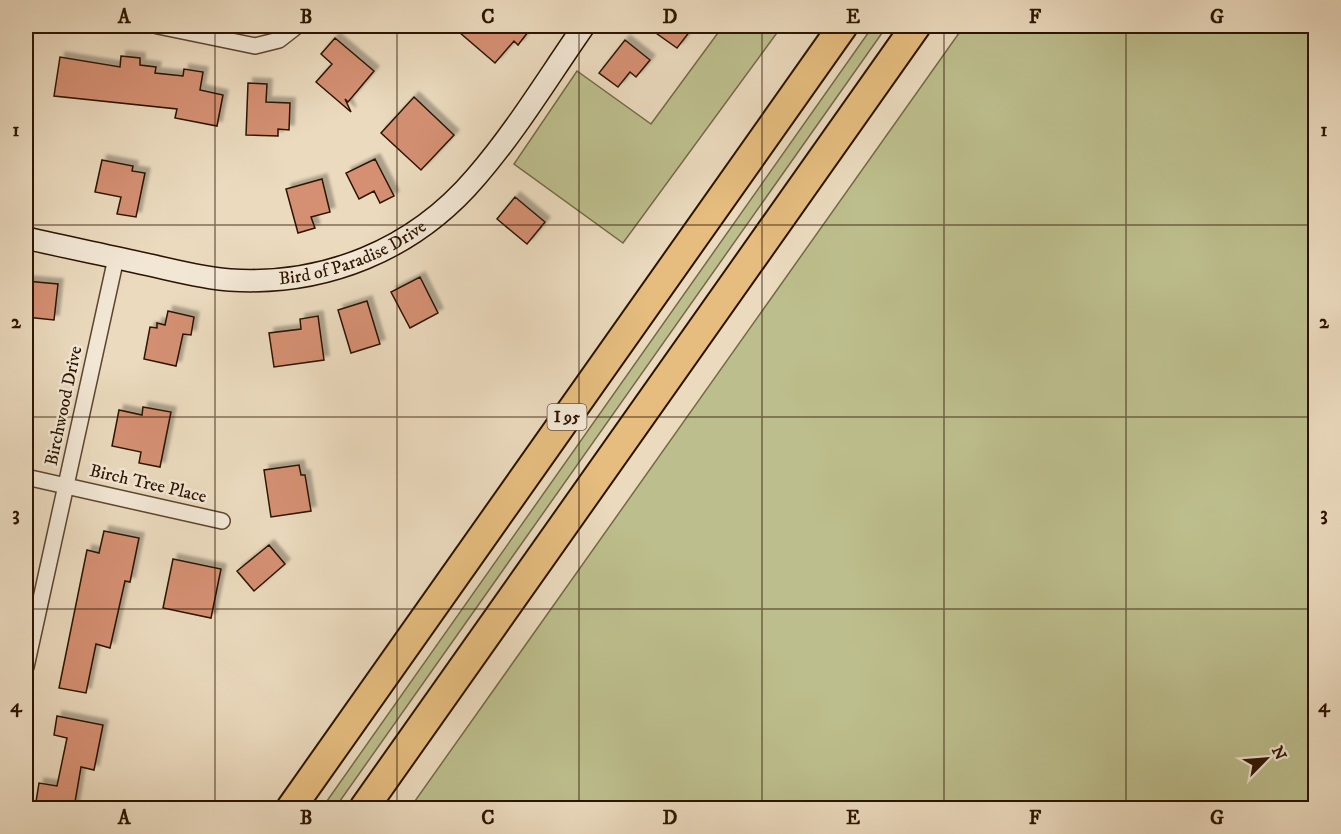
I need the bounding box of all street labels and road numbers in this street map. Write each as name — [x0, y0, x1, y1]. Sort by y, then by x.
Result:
street label: Bird of Paradise Drive — [278, 216, 431, 290]
street label: Birchwood Drive — [41, 344, 87, 468]
road number: I 95 — [548, 404, 586, 430]
street label: Birch Tree Place — [87, 460, 209, 508]

